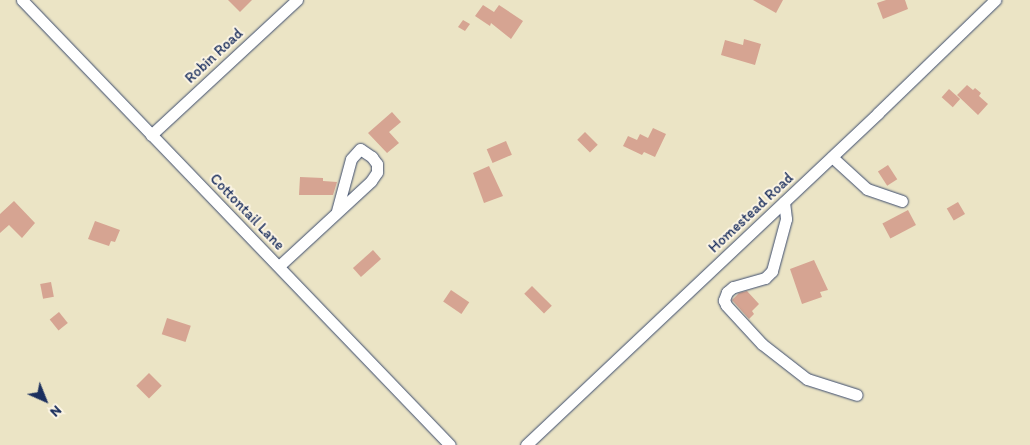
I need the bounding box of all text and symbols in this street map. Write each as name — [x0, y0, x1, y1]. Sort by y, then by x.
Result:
street label: Robin Road — [182, 25, 246, 87]
street label: Homestead Road — [705, 169, 797, 257]
street label: Cottontail Lane — [206, 170, 288, 254]
north arrow — [20, 375, 70, 425]
text: N — [46, 402, 65, 421]

